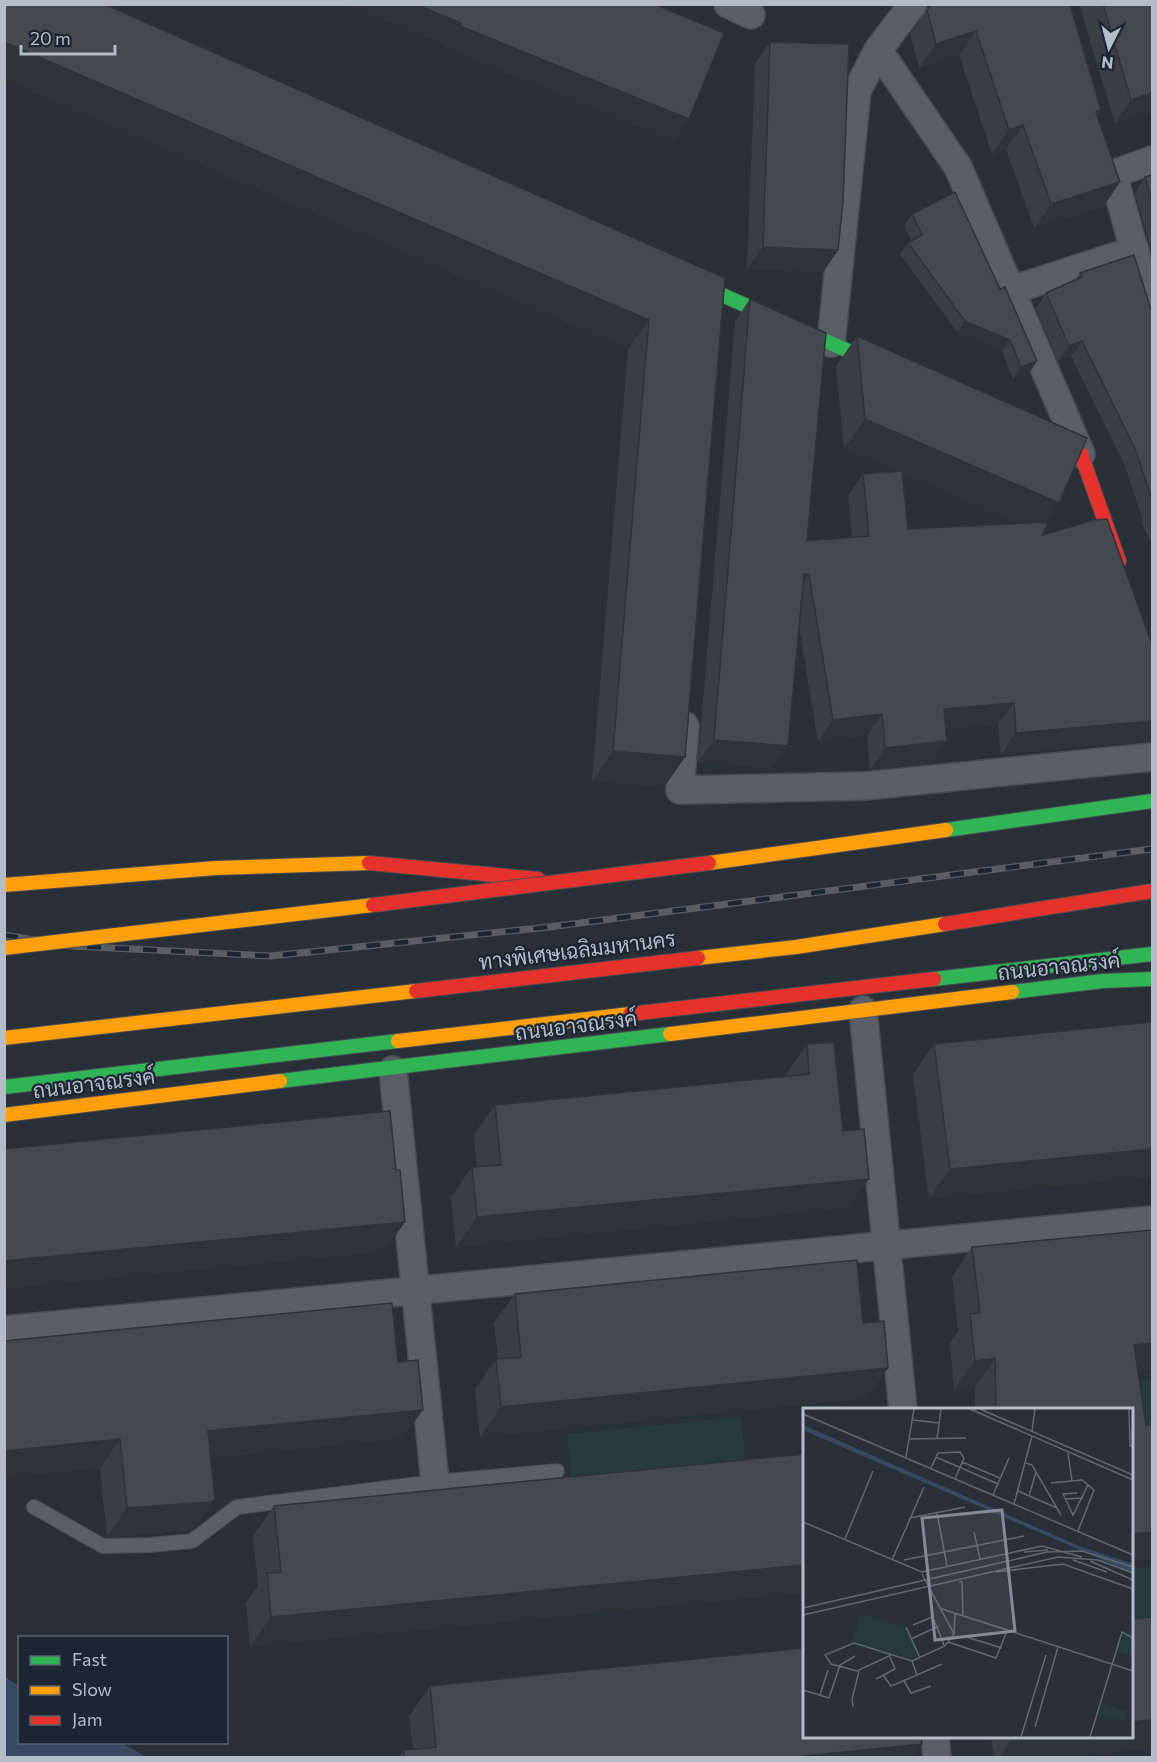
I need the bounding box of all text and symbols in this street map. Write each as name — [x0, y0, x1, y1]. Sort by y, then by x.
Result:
scale bar — [21, 18, 116, 56]
north arrow — [1079, 18, 1139, 78]
text: 20 m — [30, 27, 71, 49]
text: N — [1100, 53, 1114, 73]
street label: ทางพิเศษเฉลิมมหานคร — [477, 925, 677, 974]
street label: ถนนอาจณรงค์ — [996, 947, 1121, 984]
street label: ถนนอาจณรงค์ — [513, 1005, 638, 1044]
street label: ถนนอาจณรงค์ — [31, 1063, 156, 1102]
inset map — [803, 1408, 1133, 1738]
legend — [18, 1636, 228, 1744]
text: Fast — [72, 1648, 107, 1670]
text: Slow — [72, 1678, 112, 1700]
text: Jam — [72, 1708, 102, 1730]

